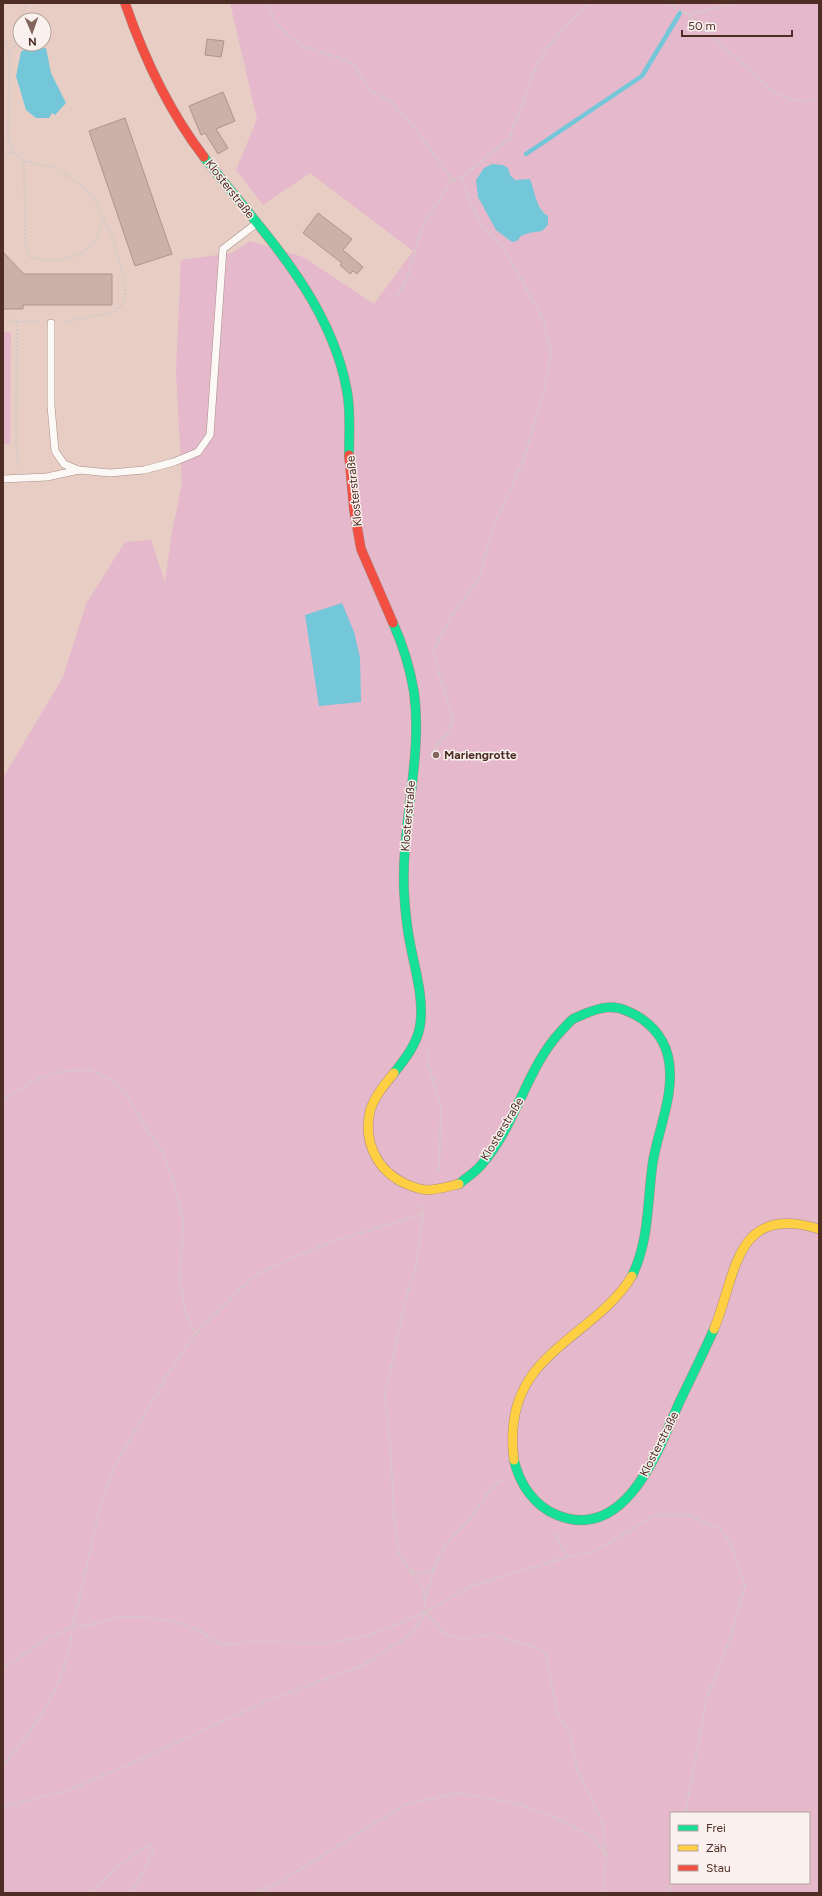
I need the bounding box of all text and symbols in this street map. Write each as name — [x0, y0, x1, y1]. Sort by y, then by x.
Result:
north arrow — [12, 12, 52, 52]
scale bar — [682, 12, 792, 38]
text: 50 m — [688, 19, 716, 33]
text: N — [28, 35, 37, 48]
street label: Klosterstraße — [203, 157, 258, 222]
street label: Klosterstraße — [343, 454, 365, 527]
place label: Mariengrotte — [444, 748, 517, 762]
marker: Mariengrotte — [431, 750, 441, 760]
street label: Klosterstraße — [398, 779, 418, 852]
street label: Klosterstraße — [478, 1094, 527, 1163]
street label: Klosterstraße — [637, 1409, 682, 1479]
legend — [670, 1812, 810, 1884]
text: Frei — [706, 1821, 726, 1835]
text: Zäh — [706, 1841, 727, 1855]
text: Stau — [706, 1861, 731, 1875]

